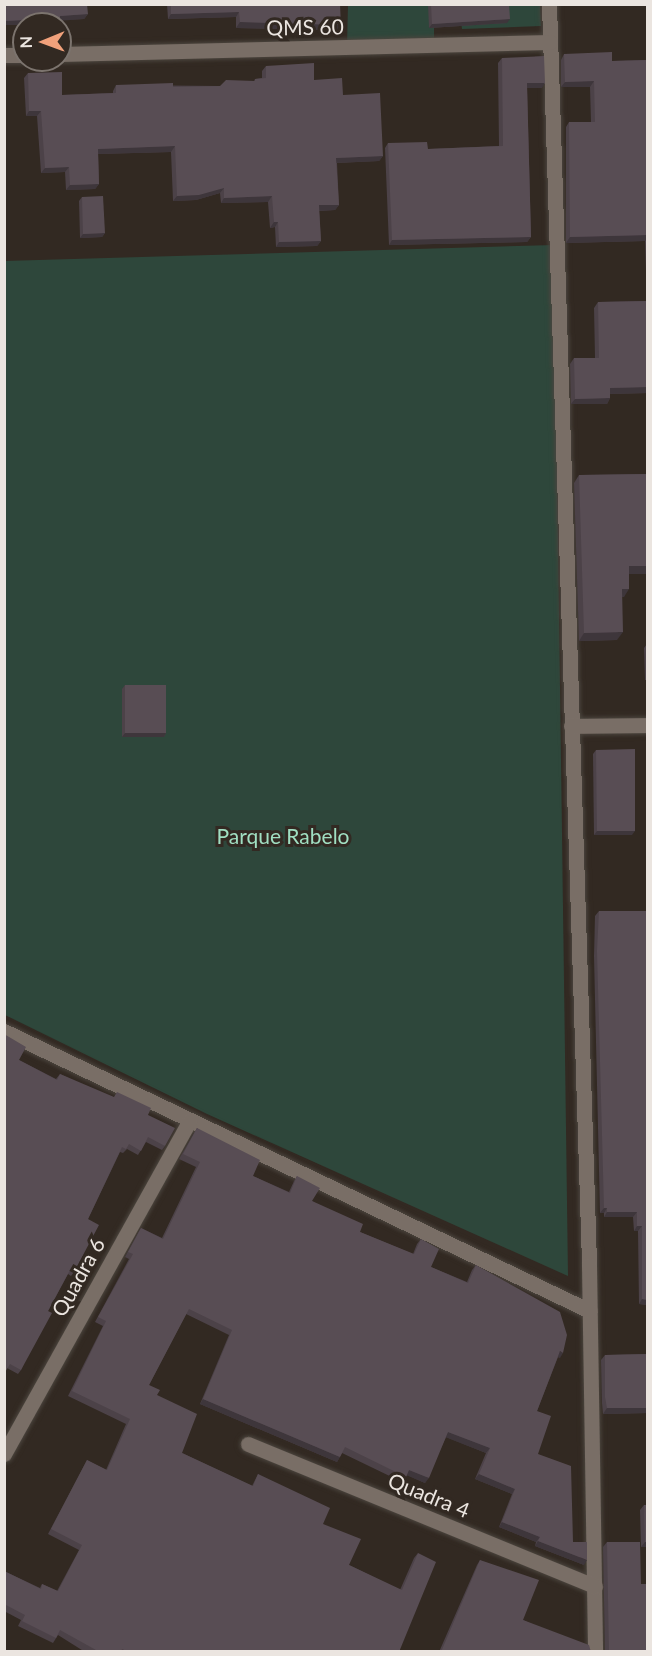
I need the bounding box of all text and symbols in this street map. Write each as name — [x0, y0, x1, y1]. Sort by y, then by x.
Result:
north arrow — [12, 12, 72, 72]
street label: QMS 60 — [266, 14, 344, 40]
text: N — [16, 36, 35, 49]
park label: Parque Rabelo — [216, 823, 350, 849]
street label: Quadra 6 — [46, 1233, 110, 1321]
street label: Quadra 4 — [384, 1467, 474, 1523]

